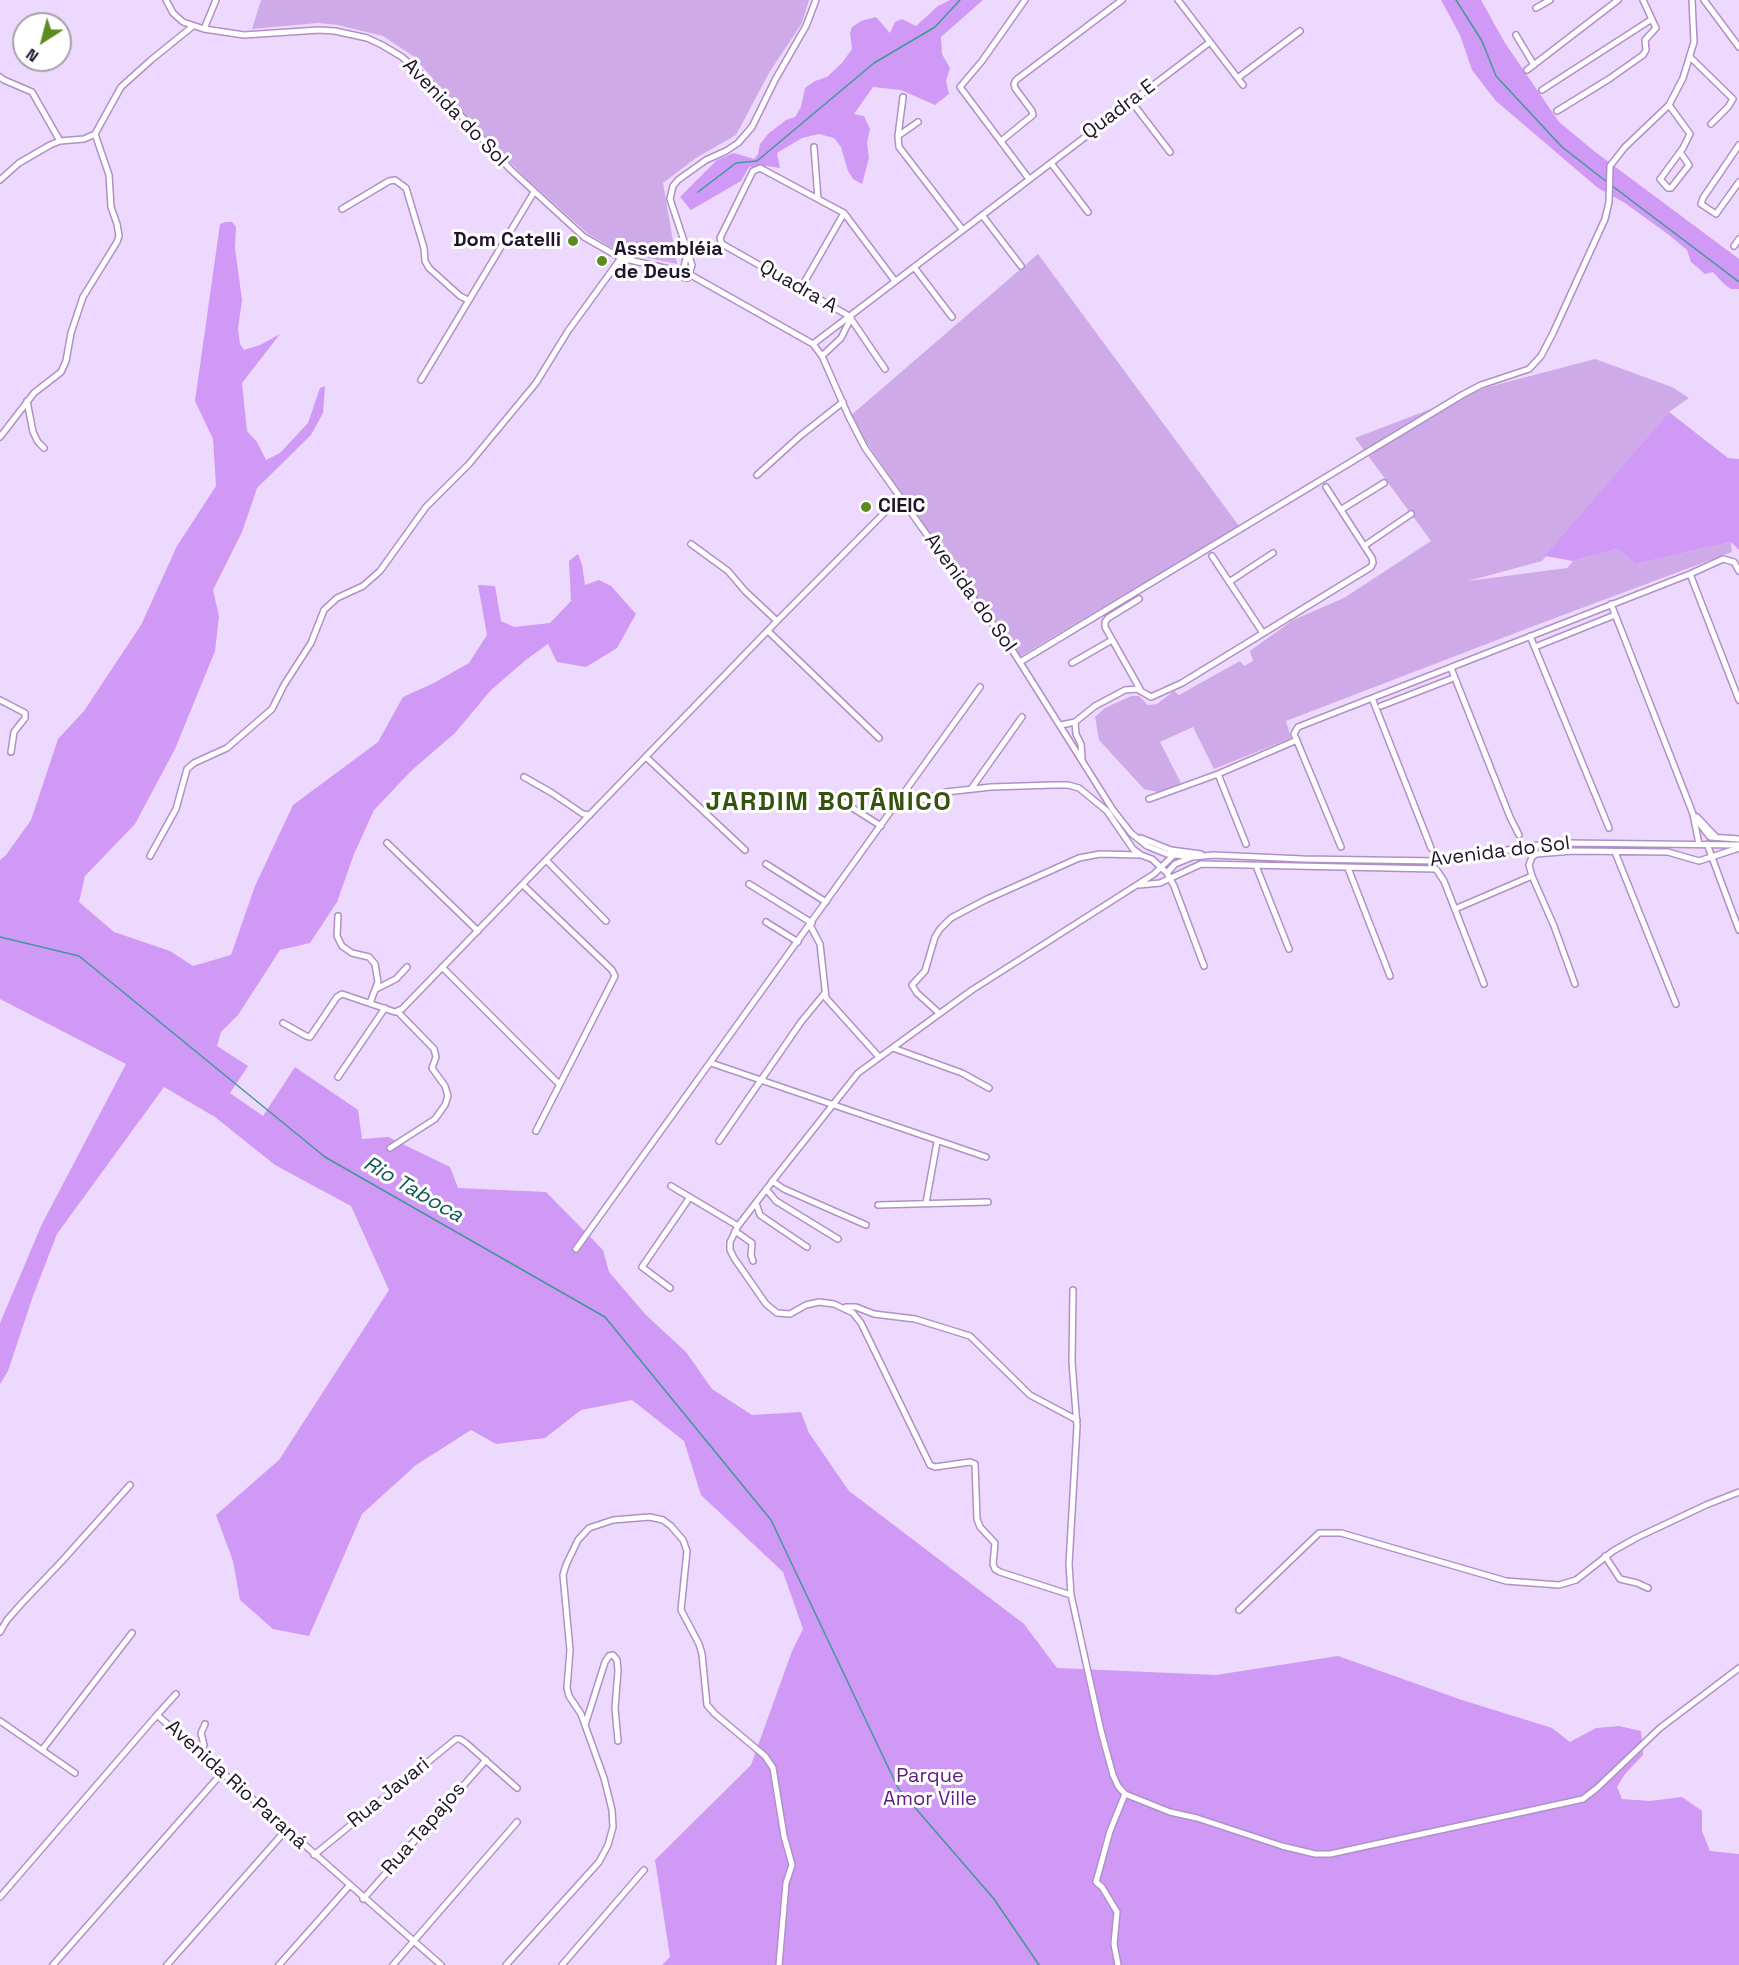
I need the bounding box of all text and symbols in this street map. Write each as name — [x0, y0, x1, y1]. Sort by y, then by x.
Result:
north arrow — [12, 12, 72, 72]
text: N — [22, 44, 43, 67]
street label: Avenida do Sol — [397, 54, 513, 172]
street label: Quadra E — [1078, 75, 1160, 145]
place label: Dom Catelli — [453, 229, 561, 253]
marker: Dom Catelli — [566, 234, 580, 248]
place label: Assembléia de Deus — [614, 238, 723, 285]
marker: Assembléia de Deus — [595, 254, 609, 268]
street label: Quadra A — [755, 255, 841, 319]
place label: CIEIC — [878, 495, 925, 519]
marker: CIEIC — [859, 500, 873, 514]
street label: Avenida do Sol — [919, 529, 1021, 657]
district label: JARDIM BOTÂNICO — [706, 787, 952, 819]
street label: Avenida do Sol — [1429, 831, 1571, 873]
water label: Rio Taboca — [359, 1151, 467, 1229]
street label: Avenida Rio Paraná — [160, 1715, 312, 1855]
street label: Rua Javari — [343, 1753, 435, 1833]
park label: Parque Amor Ville — [883, 1765, 977, 1812]
street label: Rua Tapajos — [377, 1778, 471, 1880]

